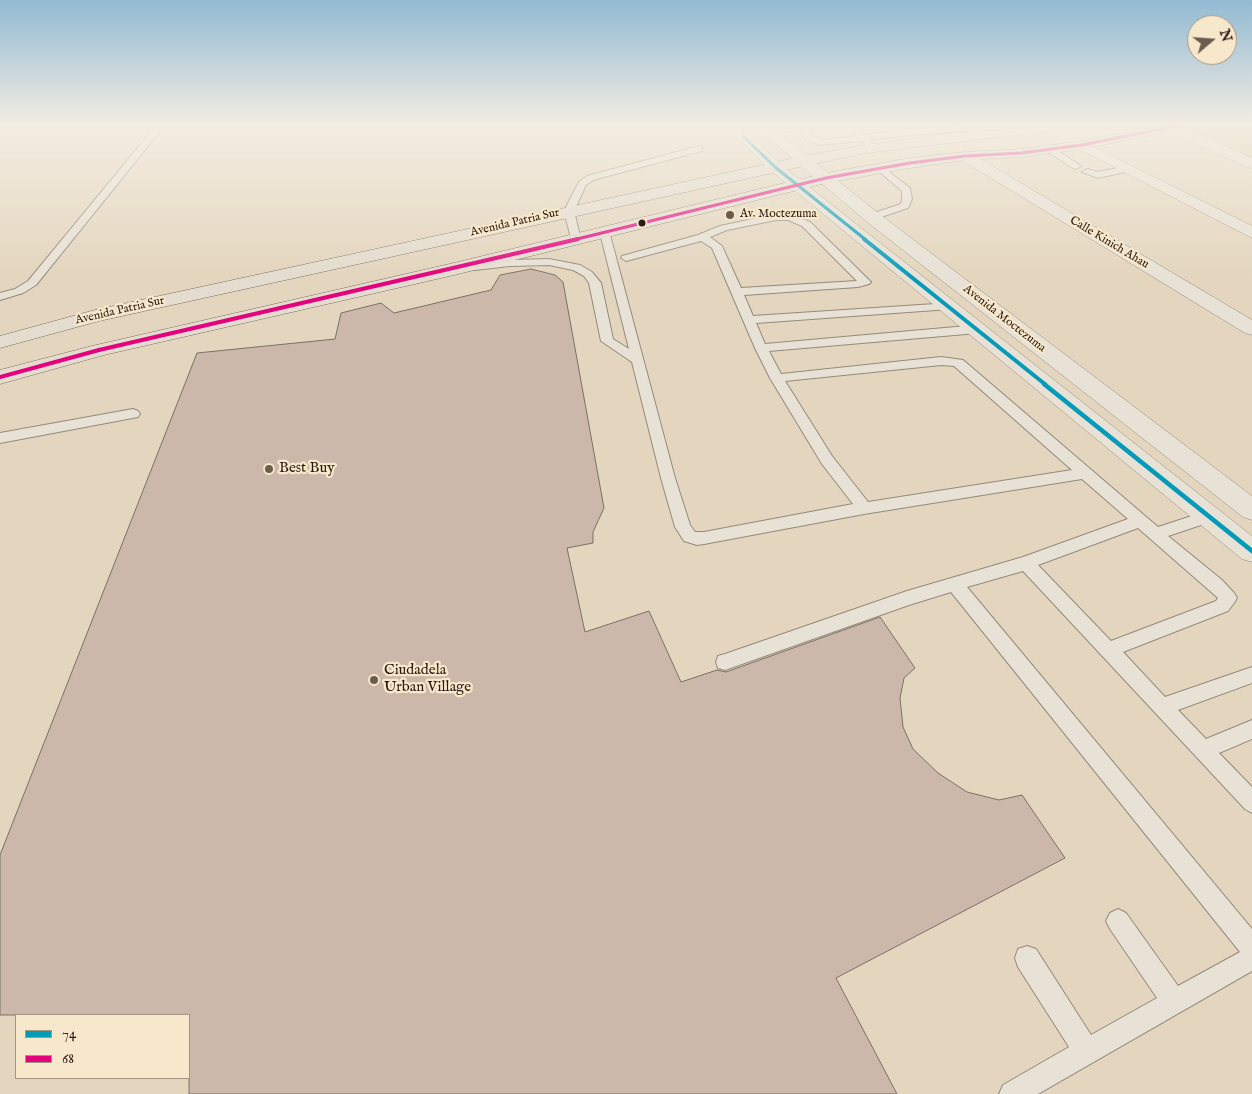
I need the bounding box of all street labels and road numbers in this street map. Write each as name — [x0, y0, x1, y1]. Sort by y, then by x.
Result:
street label: Avenida Patria Sur — [469, 206, 561, 240]
street label: Calle Kinich Ahau — [1067, 214, 1151, 272]
street label: Avenida Moctezuma — [960, 282, 1048, 356]
street label: Avenida Patria Sur — [74, 294, 166, 328]

